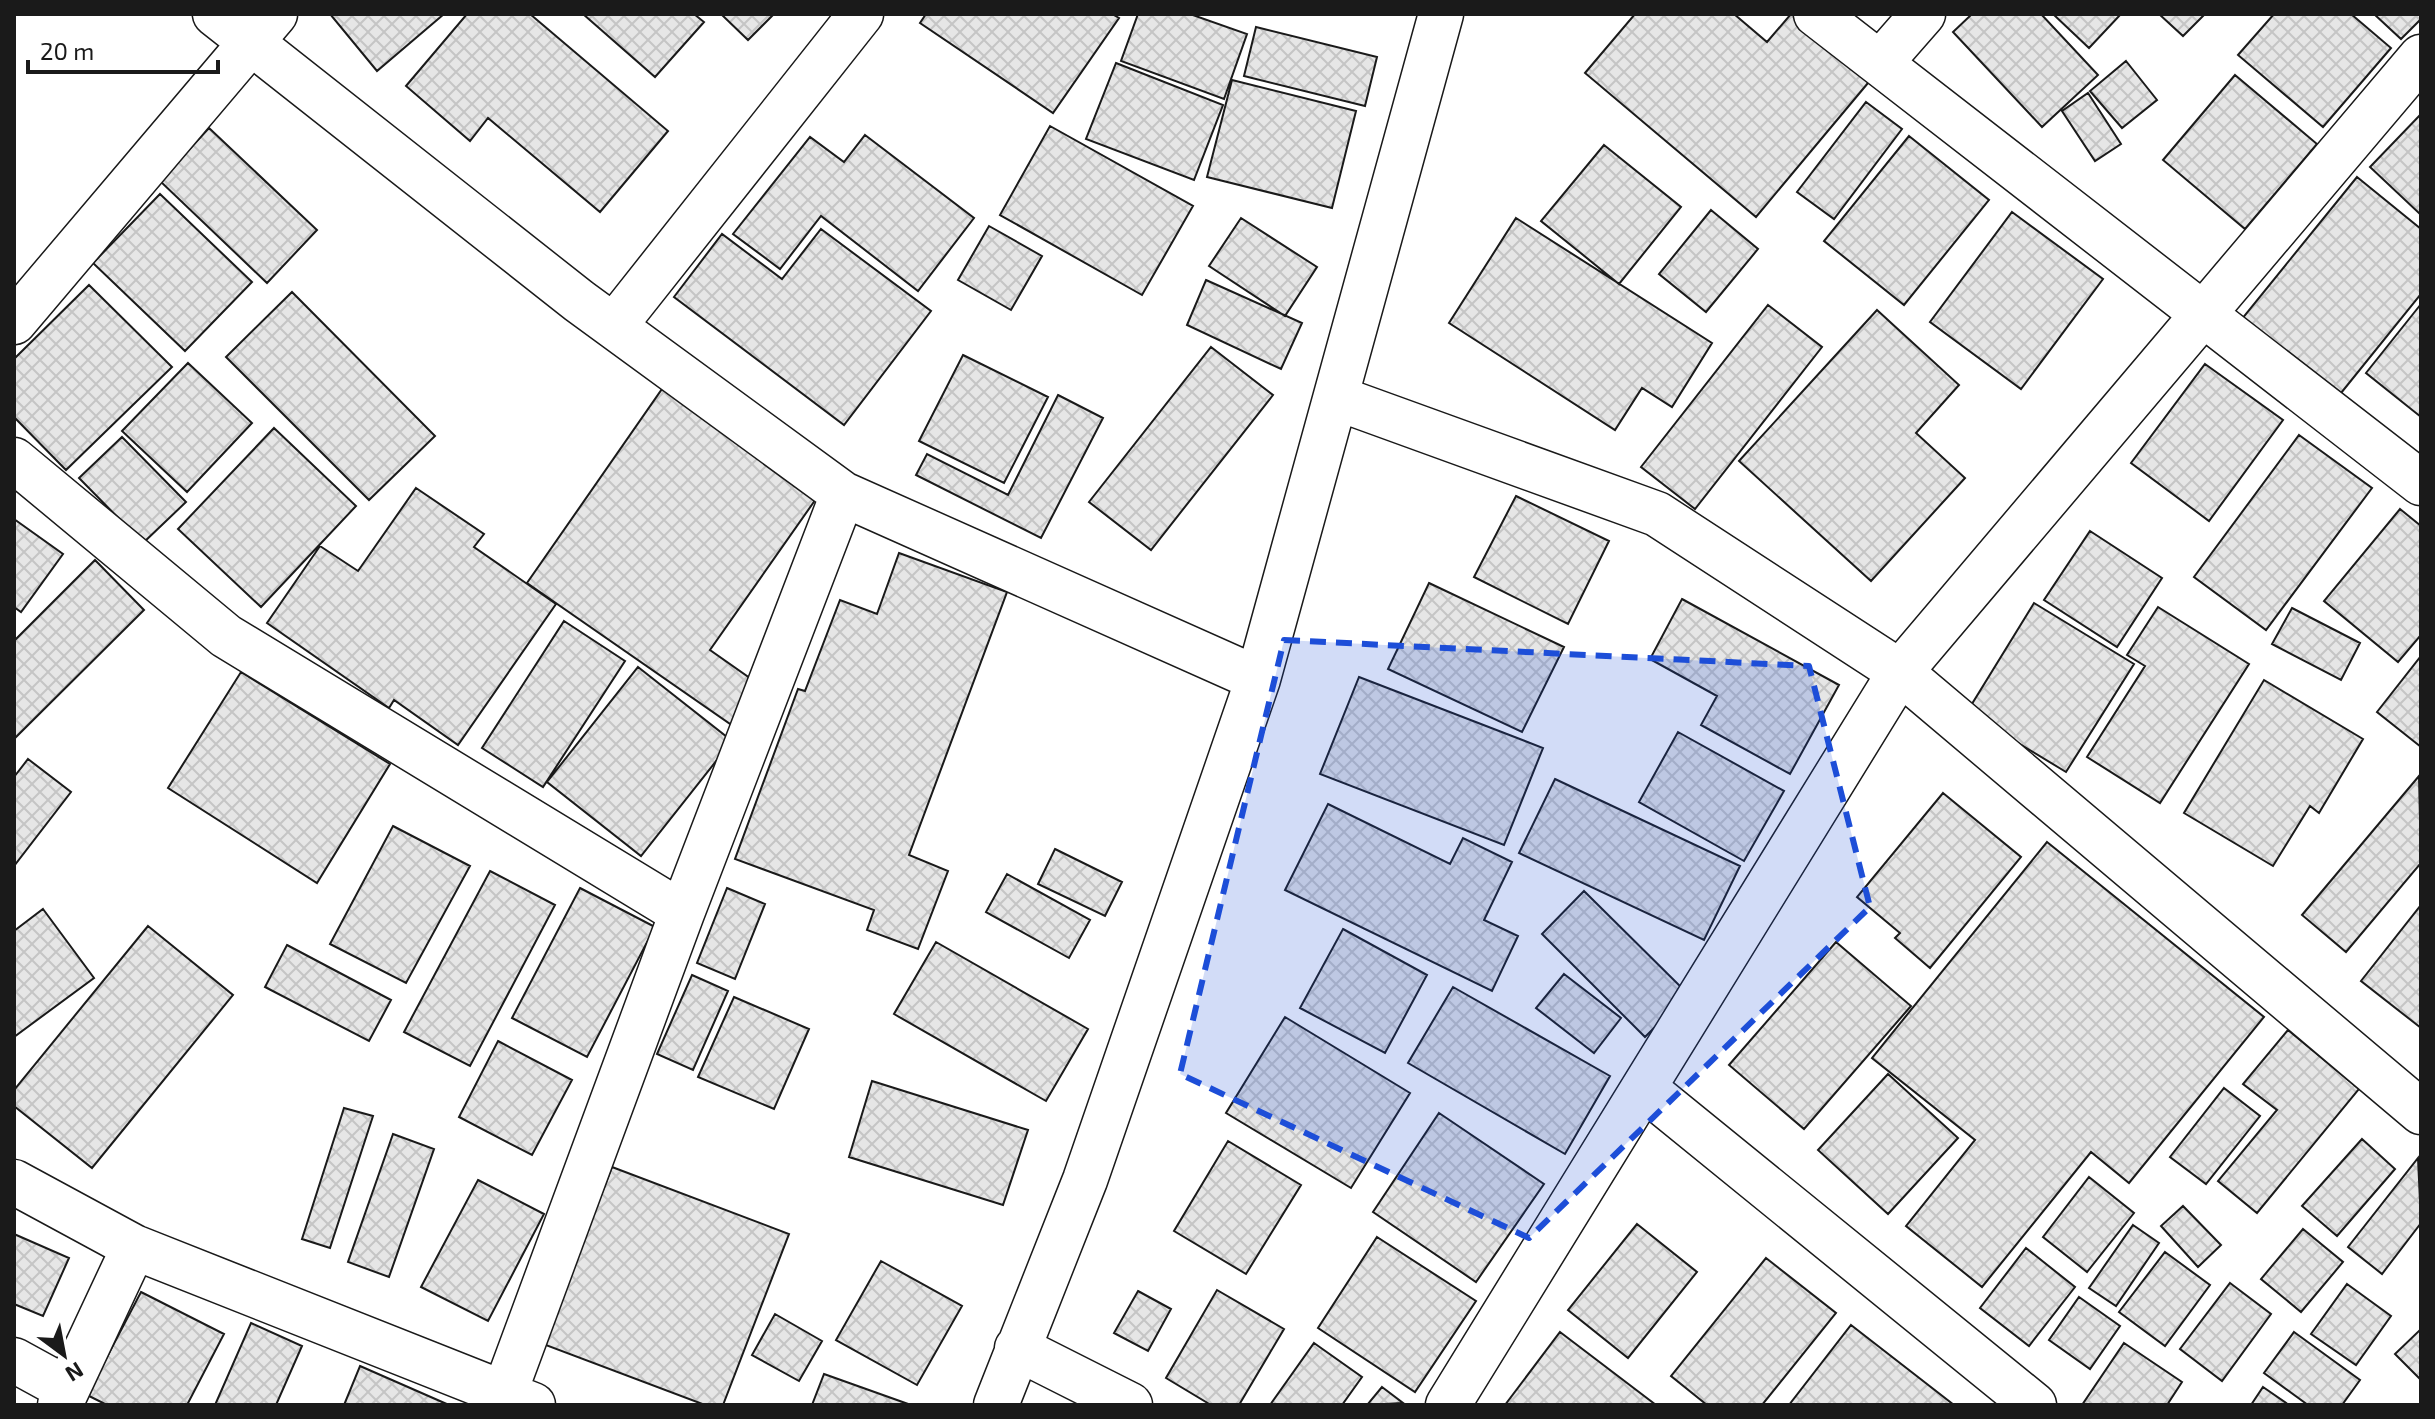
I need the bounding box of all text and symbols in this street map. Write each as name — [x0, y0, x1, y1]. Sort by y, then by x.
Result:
scale bar — [28, 24, 218, 74]
text: 20 m — [40, 36, 94, 65]
north arrow — [24, 1315, 104, 1395]
text: N — [62, 1358, 89, 1388]

